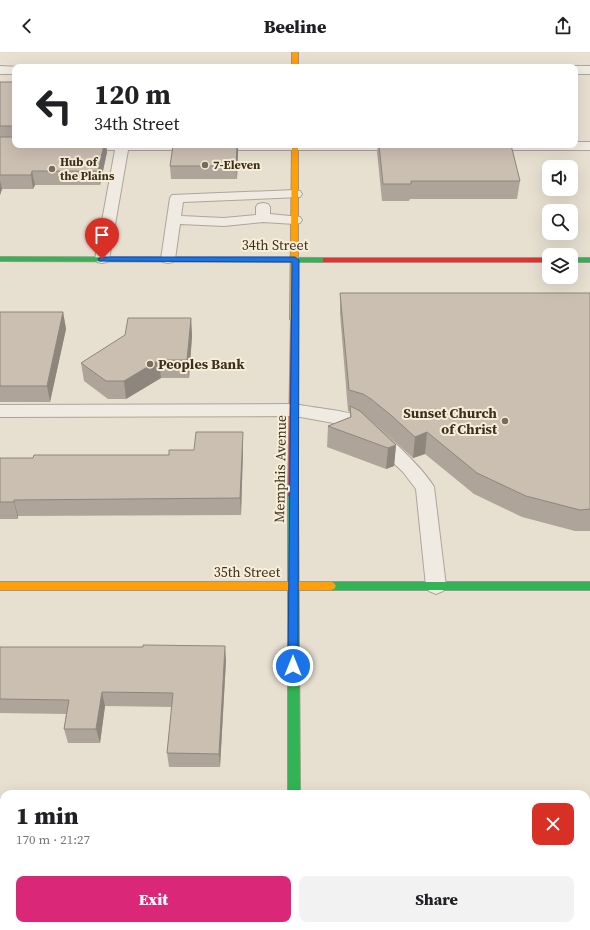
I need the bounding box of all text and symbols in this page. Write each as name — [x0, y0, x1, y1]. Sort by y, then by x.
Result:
text: Beeline — [264, 14, 326, 39]
icon: back — [16, 15, 38, 37]
icon: share — [552, 15, 574, 37]
text: 120 m — [94, 75, 171, 113]
icon: left — [28, 80, 80, 132]
text: 34th Street — [94, 111, 179, 136]
place label: Hub of the Plains — [60, 154, 115, 184]
place label: 7-Eleven — [213, 157, 261, 173]
marker: 7-Eleven — [200, 160, 210, 170]
map controls — [542, 160, 578, 284]
button: sound — [542, 160, 578, 196]
marker: Hub of the Plains — [47, 164, 57, 174]
button: search — [542, 204, 578, 240]
pin — [85, 218, 119, 259]
icon: arrive — [91, 224, 113, 246]
street label: 34th Street — [242, 235, 309, 255]
button: layers — [542, 248, 578, 284]
place label: Peoples Bank — [158, 354, 245, 374]
marker: Peoples Bank — [145, 359, 155, 369]
place label: Sunset Church of Christ — [403, 403, 498, 439]
street label: Memphis Avenue — [269, 415, 291, 523]
marker: Sunset Church of Christ — [500, 416, 510, 426]
street label: 35th Street — [214, 562, 281, 582]
position arrow — [272, 645, 314, 687]
text: 1 min — [16, 799, 79, 832]
button: close — [532, 803, 574, 845]
text: 170 m · 21:27 — [16, 831, 90, 848]
button: Exit — [16, 876, 291, 922]
button: Share — [299, 876, 574, 922]

